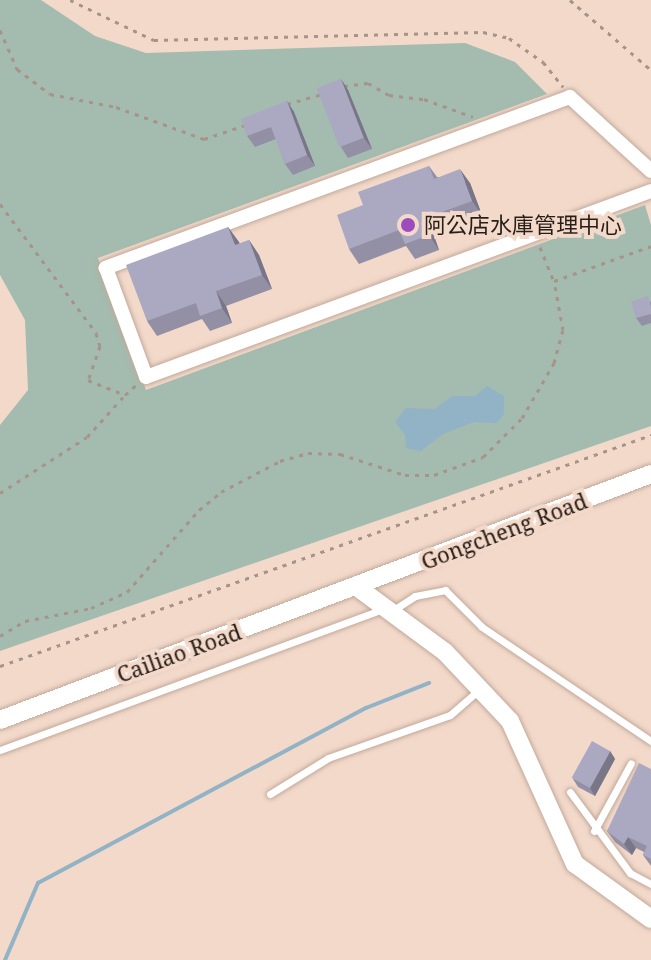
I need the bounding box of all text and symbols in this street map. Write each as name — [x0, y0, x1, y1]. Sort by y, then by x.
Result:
place label: 阿公店水庫管理中心 — [424, 212, 622, 238]
marker: 阿公店水庫管理中心 — [399, 216, 417, 234]
street label: Gongcheng Road — [417, 487, 591, 575]
street label: Cailiao Road — [113, 618, 245, 688]

